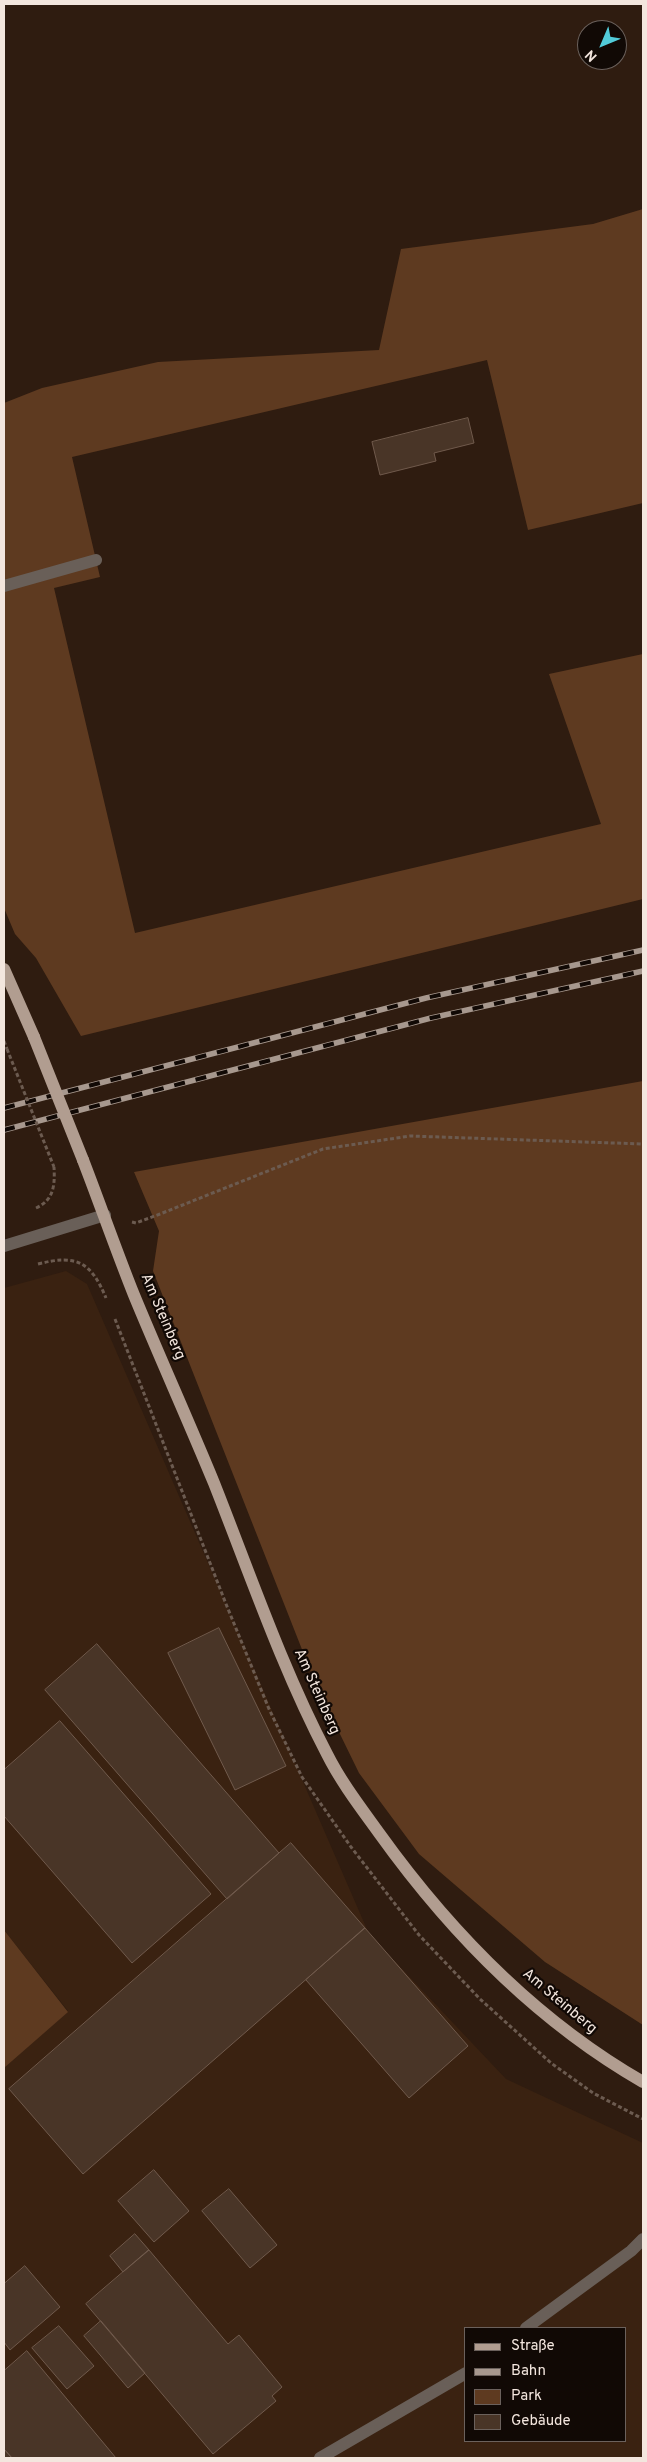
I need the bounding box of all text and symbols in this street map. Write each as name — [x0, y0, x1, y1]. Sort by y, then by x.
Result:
north arrow — [577, 20, 627, 70]
text: N — [582, 46, 601, 65]
street label: Am Steinberg — [136, 1271, 188, 1363]
street label: Am Steinberg — [289, 1646, 343, 1738]
street label: Am Steinberg — [518, 1966, 600, 2038]
legend — [464, 2327, 627, 2442]
text: Straße — [511, 2337, 555, 2356]
text: Bahn — [511, 2362, 546, 2381]
text: Park — [511, 2387, 542, 2406]
text: Gebäude — [511, 2412, 571, 2431]

